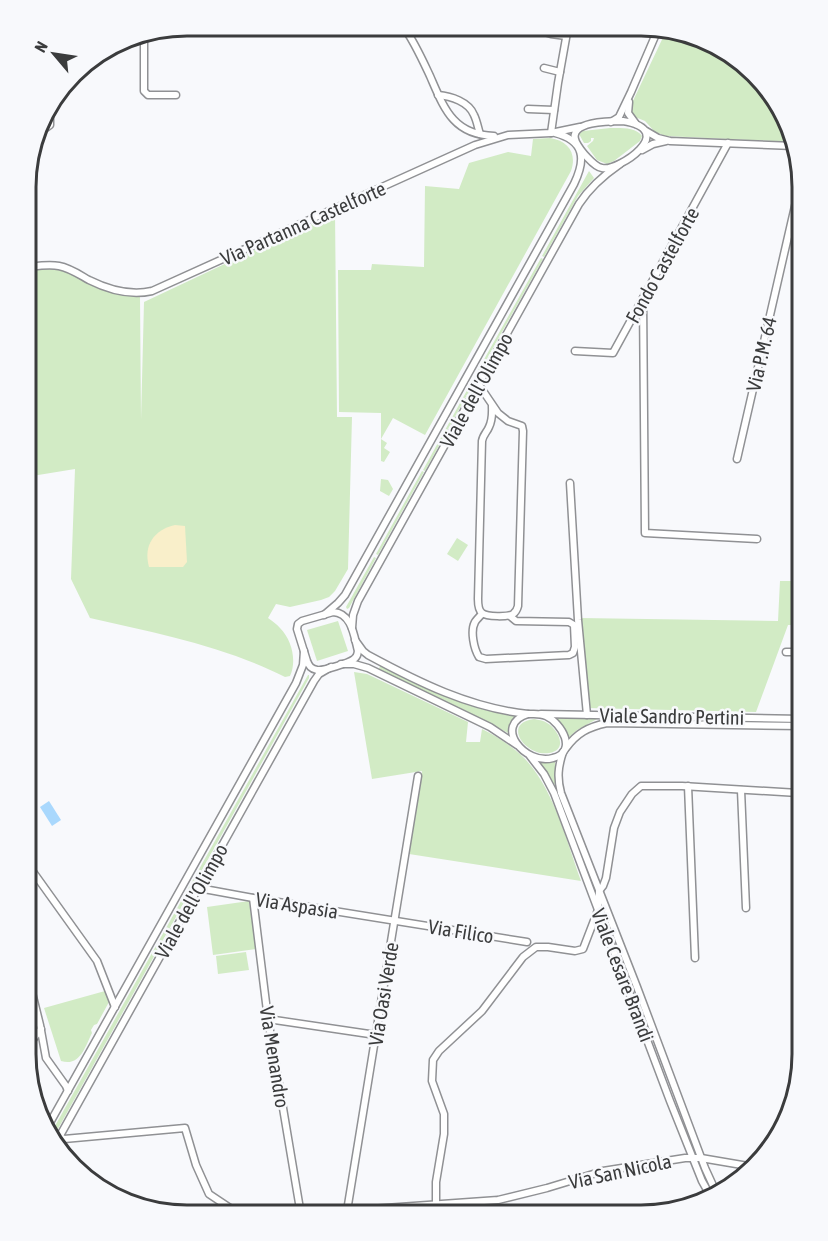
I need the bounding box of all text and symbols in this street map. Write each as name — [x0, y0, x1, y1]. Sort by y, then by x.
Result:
north arrow — [24, 24, 84, 84]
text: N — [31, 38, 51, 55]
street label: Via Partanna Castelforte — [217, 176, 389, 270]
street label: Fondo Castelforte — [621, 203, 703, 327]
street label: Via P.M. 64 — [741, 314, 781, 394]
street label: Viale dell'Olimpo — [435, 328, 517, 452]
street label: Viale Sandro Pertini — [600, 703, 744, 729]
street label: Viale dell'Olimpo — [150, 839, 232, 963]
street label: Via Aspasia — [254, 887, 340, 923]
street label: Viale Cesare Brandi — [587, 905, 659, 1045]
street label: Via Filico — [427, 914, 495, 948]
street label: Via Oasi Verde — [363, 941, 403, 1047]
street label: Via Menandro — [256, 1005, 294, 1109]
street label: Via San Nicola — [567, 1149, 673, 1193]

